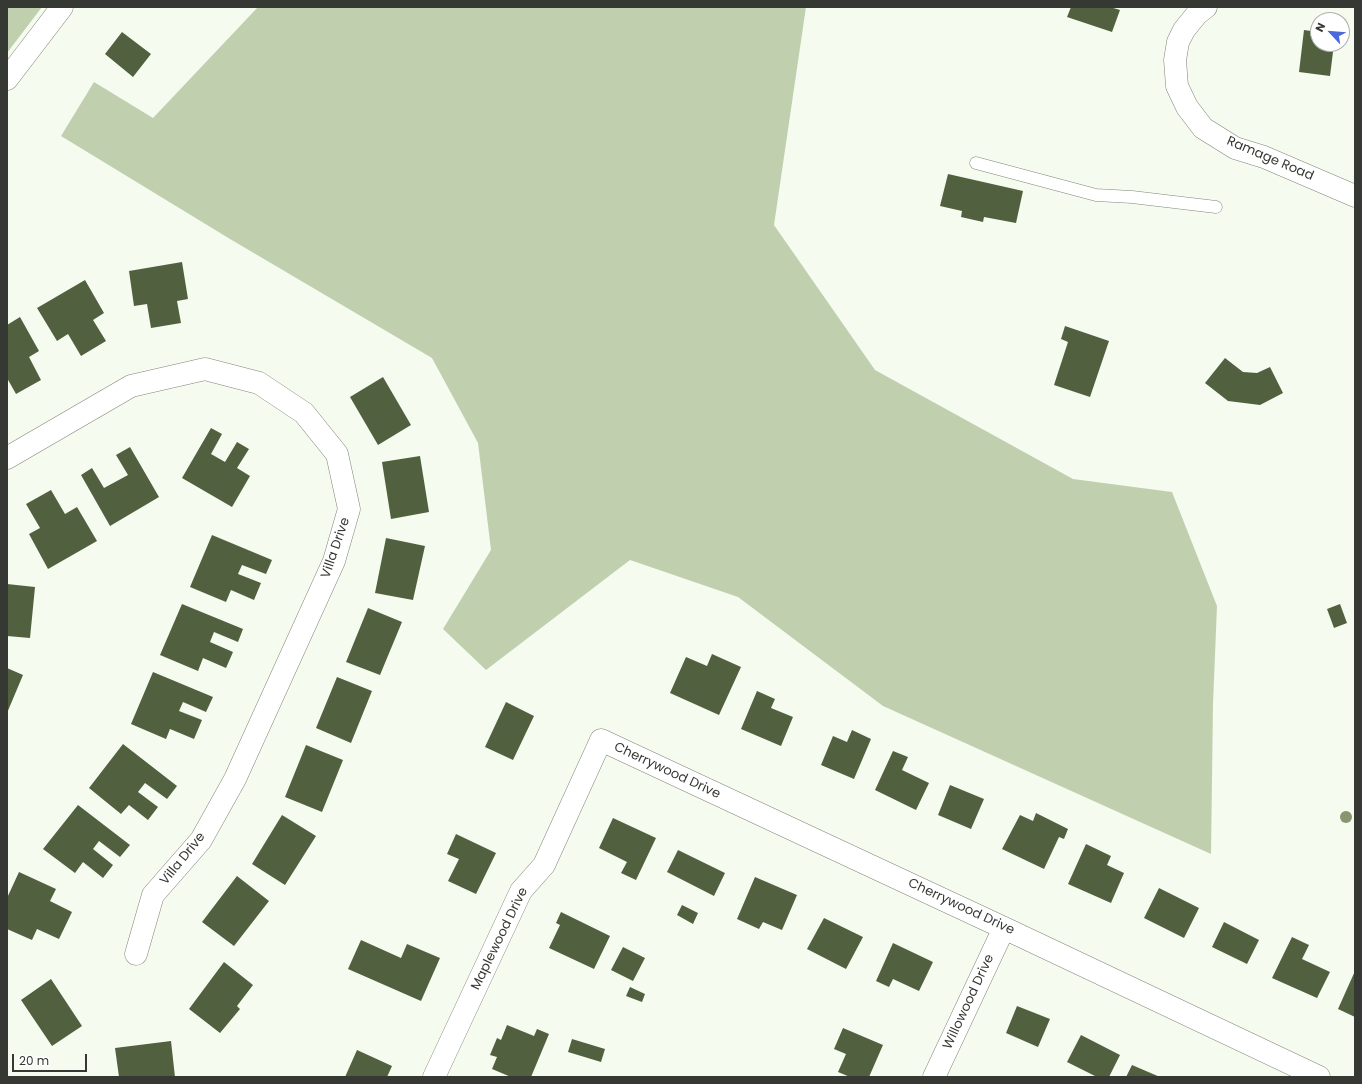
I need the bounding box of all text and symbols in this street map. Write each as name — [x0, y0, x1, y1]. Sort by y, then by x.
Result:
north arrow — [1310, 12, 1350, 52]
text: N — [1311, 20, 1329, 34]
street label: Ramage Road — [1224, 134, 1316, 184]
street label: Villa Drive — [318, 516, 354, 580]
street label: Cherrywood Drive — [611, 740, 723, 802]
street label: Villa Drive — [157, 830, 209, 888]
street label: Cherrywood Drive — [905, 876, 1017, 938]
street label: Maplewood Drive — [468, 885, 532, 993]
street label: Willowood Drive — [940, 952, 998, 1052]
scale bar — [14, 1046, 89, 1072]
text: 20 m — [19, 1052, 49, 1069]

